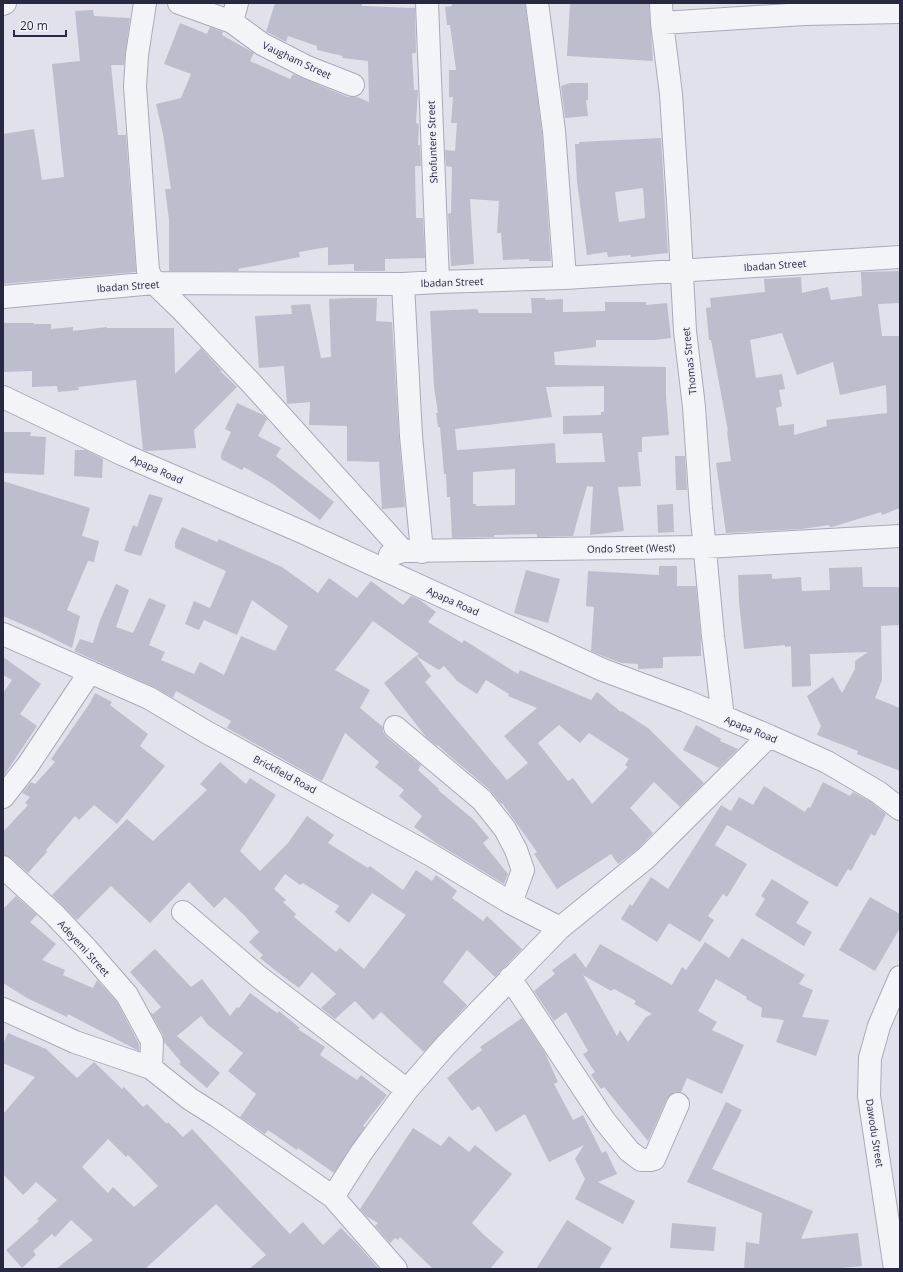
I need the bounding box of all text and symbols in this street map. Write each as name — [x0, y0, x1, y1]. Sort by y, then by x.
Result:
scale bar — [14, 12, 66, 38]
text: 20 m — [20, 17, 48, 34]
street label: Vaugham Street — [260, 38, 334, 82]
street label: Shofuntere Street — [424, 100, 440, 184]
street label: Ibadan Street — [743, 256, 807, 274]
street label: Ibadan Street — [420, 274, 484, 290]
street label: Ibadan Street — [96, 277, 160, 295]
street label: Thomas Street — [678, 326, 700, 395]
street label: Apapa Road — [129, 451, 185, 487]
street label: Ondo Street (West) — [587, 540, 675, 556]
street label: Apapa Road — [425, 583, 481, 619]
street label: Apapa Road — [722, 712, 780, 746]
street label: Brickfield Road — [251, 751, 319, 797]
street label: Adeyemi Street — [55, 917, 113, 979]
street label: Dawodu Street — [863, 1098, 887, 1169]

